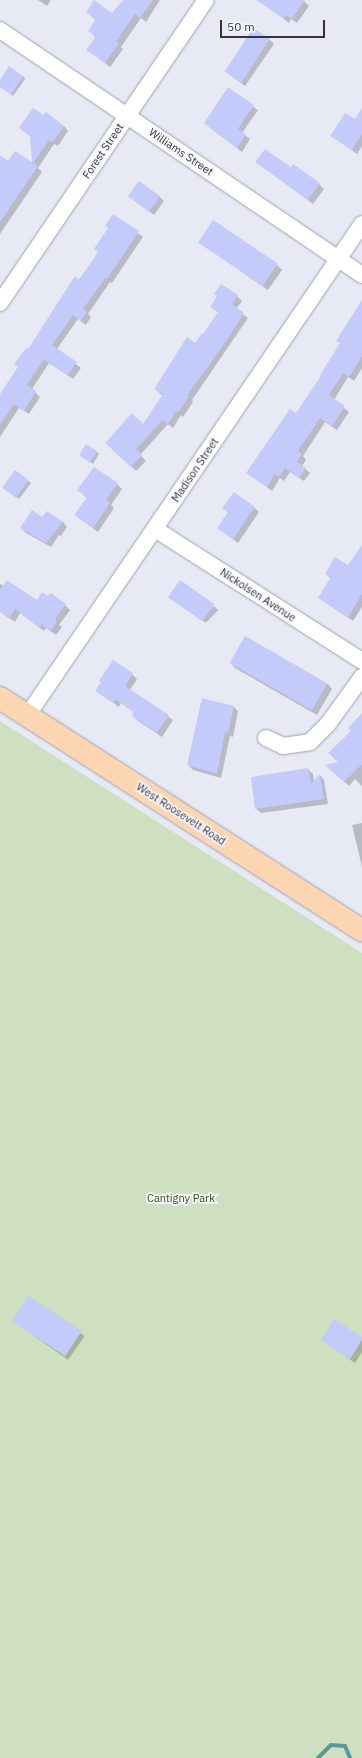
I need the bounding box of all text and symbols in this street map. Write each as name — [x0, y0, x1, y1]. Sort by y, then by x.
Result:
scale bar — [222, 12, 327, 38]
text: 50 m — [227, 19, 255, 34]
street label: Forest Street — [80, 121, 126, 181]
street label: Williams Street — [146, 126, 216, 178]
street label: Madison Street — [169, 435, 221, 505]
street label: Nickolsen Avenue — [218, 566, 298, 624]
street label: West Roosevelt Road — [134, 780, 228, 848]
park label: Cantigny Park — [147, 1191, 215, 1205]

